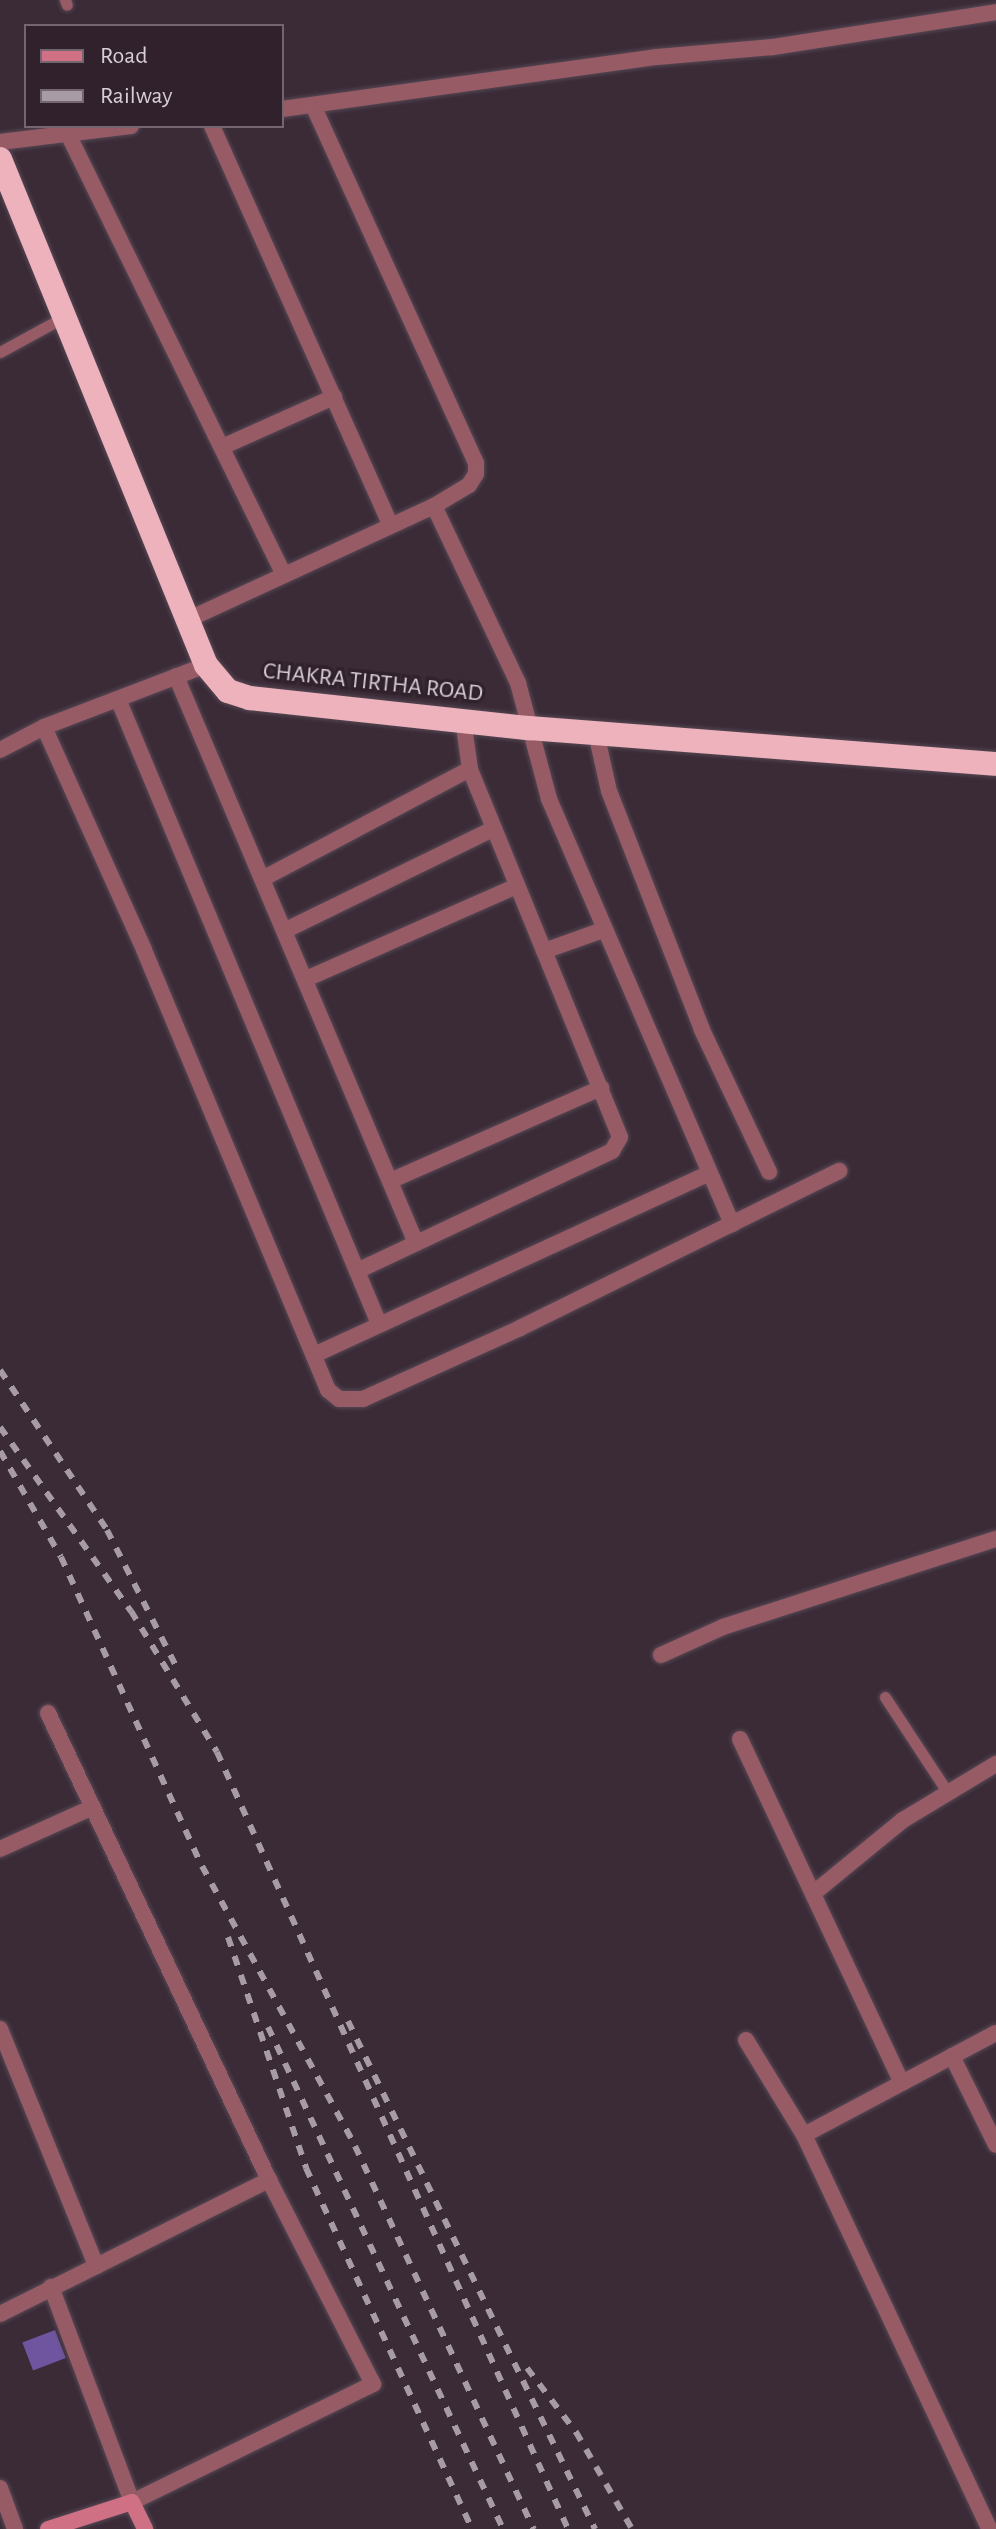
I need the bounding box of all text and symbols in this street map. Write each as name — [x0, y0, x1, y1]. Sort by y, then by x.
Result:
legend — [24, 24, 284, 128]
text: Road — [100, 44, 148, 68]
text: Railway — [100, 84, 172, 108]
street label: CHAKRA TIRTHA ROAD — [262, 657, 484, 709]

